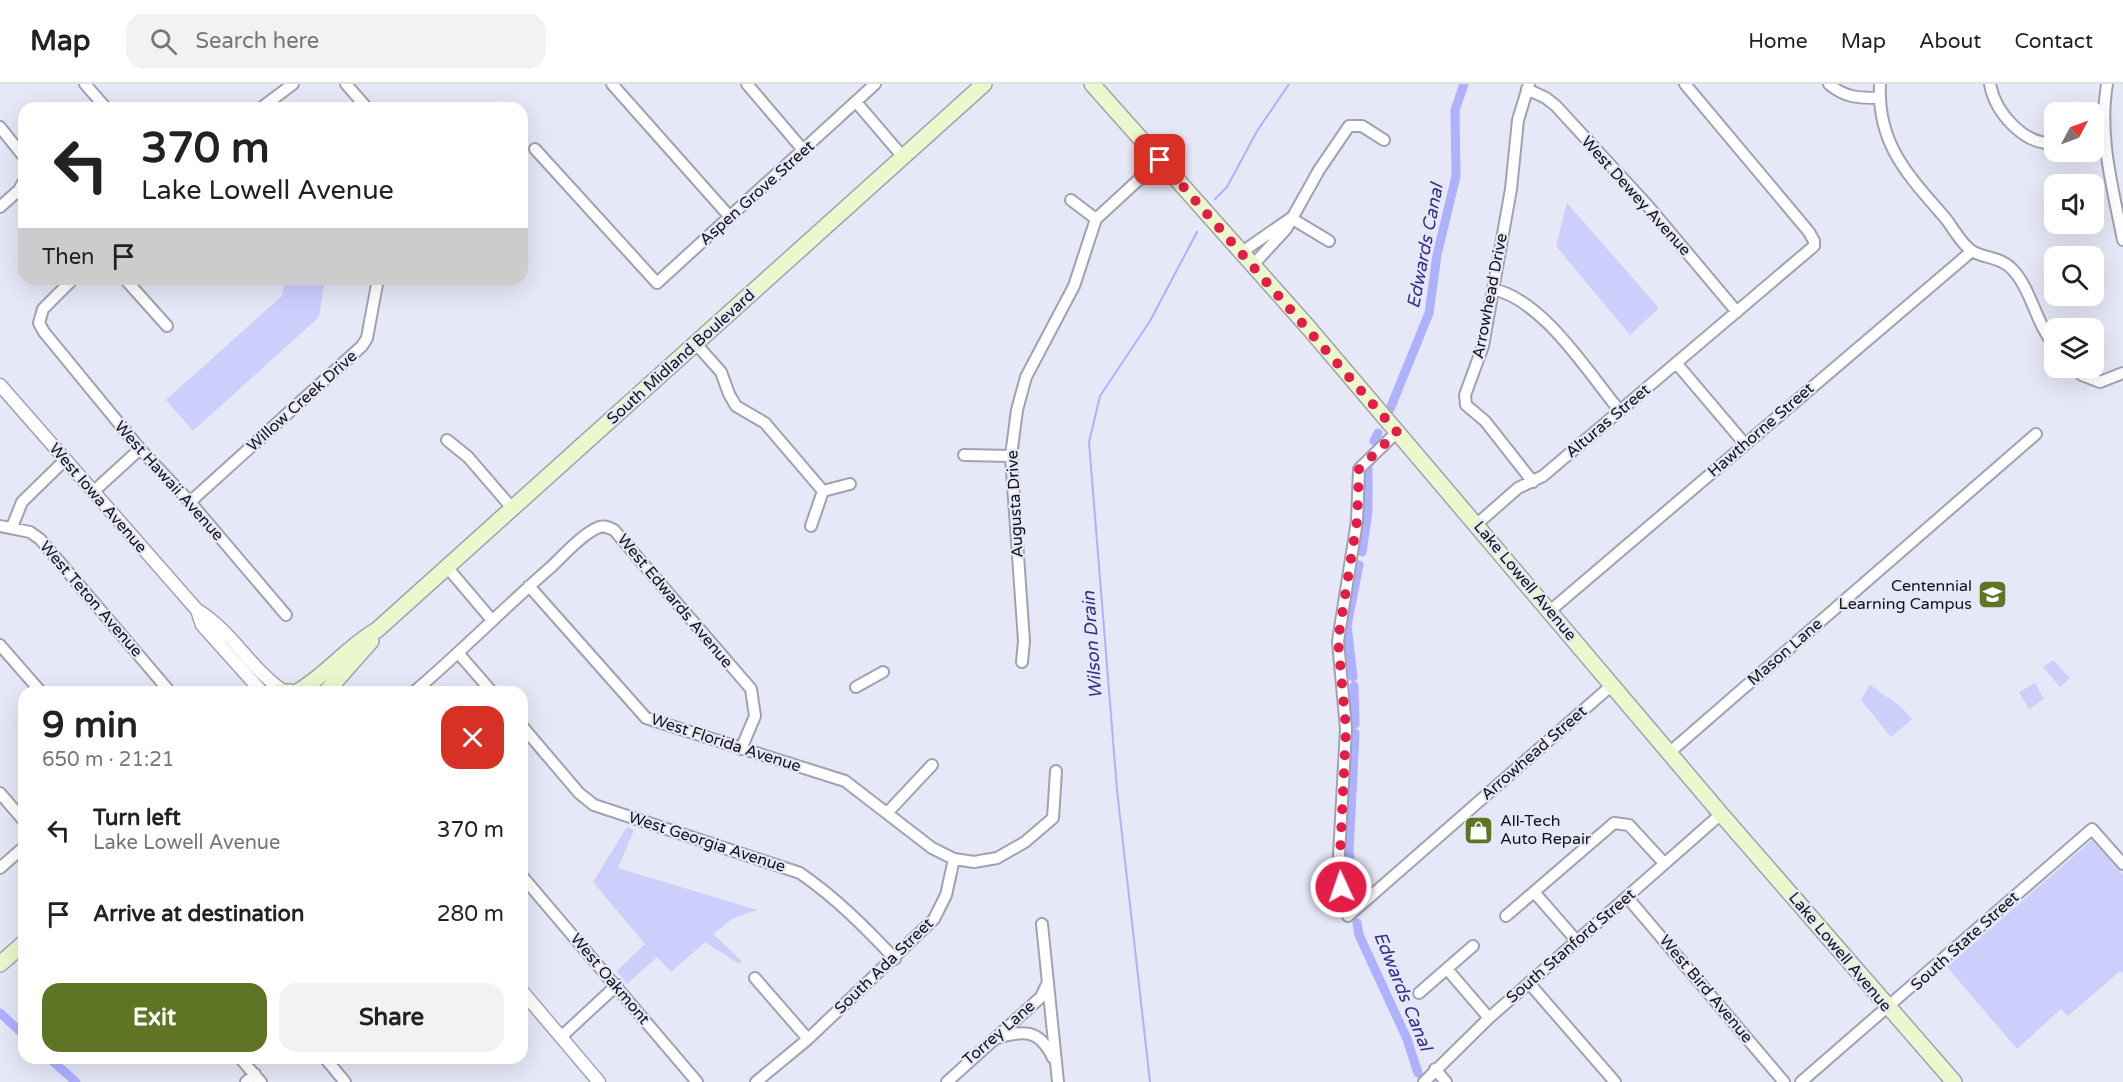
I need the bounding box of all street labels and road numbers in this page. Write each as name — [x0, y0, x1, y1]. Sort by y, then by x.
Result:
street label: West Dewey Avenue — [1577, 132, 1695, 260]
street label: Aspen Grove Street — [695, 136, 819, 250]
street label: Arrowhead Drive — [1468, 231, 1512, 361]
street label: South Midland Boulevard — [603, 285, 759, 429]
street label: Willow Creek Drive — [243, 346, 361, 456]
street label: Hawthorne Street — [1704, 378, 1818, 482]
street label: Alturas Street — [1562, 380, 1654, 462]
street label: West Hawaii Avenue — [110, 417, 228, 545]
street label: West Iowa Avenue — [45, 439, 151, 557]
street label: Augusta Drive — [1002, 450, 1028, 558]
street label: Lake Lowell Avenue — [1469, 517, 1581, 645]
street label: West Edwards Avenue — [613, 530, 737, 672]
street label: West Teton Avenue — [35, 537, 147, 661]
street label: Mason Lane — [1743, 614, 1827, 690]
street label: Arrowhead Street — [1477, 702, 1591, 804]
street label: West Florida Avenue — [649, 709, 803, 777]
street label: West Georgia Avenue — [626, 807, 788, 877]
street label: South Stanford Street — [1502, 884, 1640, 1008]
street label: South State Street — [1907, 887, 2023, 995]
street label: Lake Lowell Avenue — [1784, 888, 1896, 1016]
street label: South Ada Street — [830, 914, 938, 1018]
street label: West Oakmont — [566, 929, 654, 1029]
street label: West Bird Avenue — [1655, 931, 1757, 1047]
street label: Torrey Lane — [959, 996, 1039, 1070]

